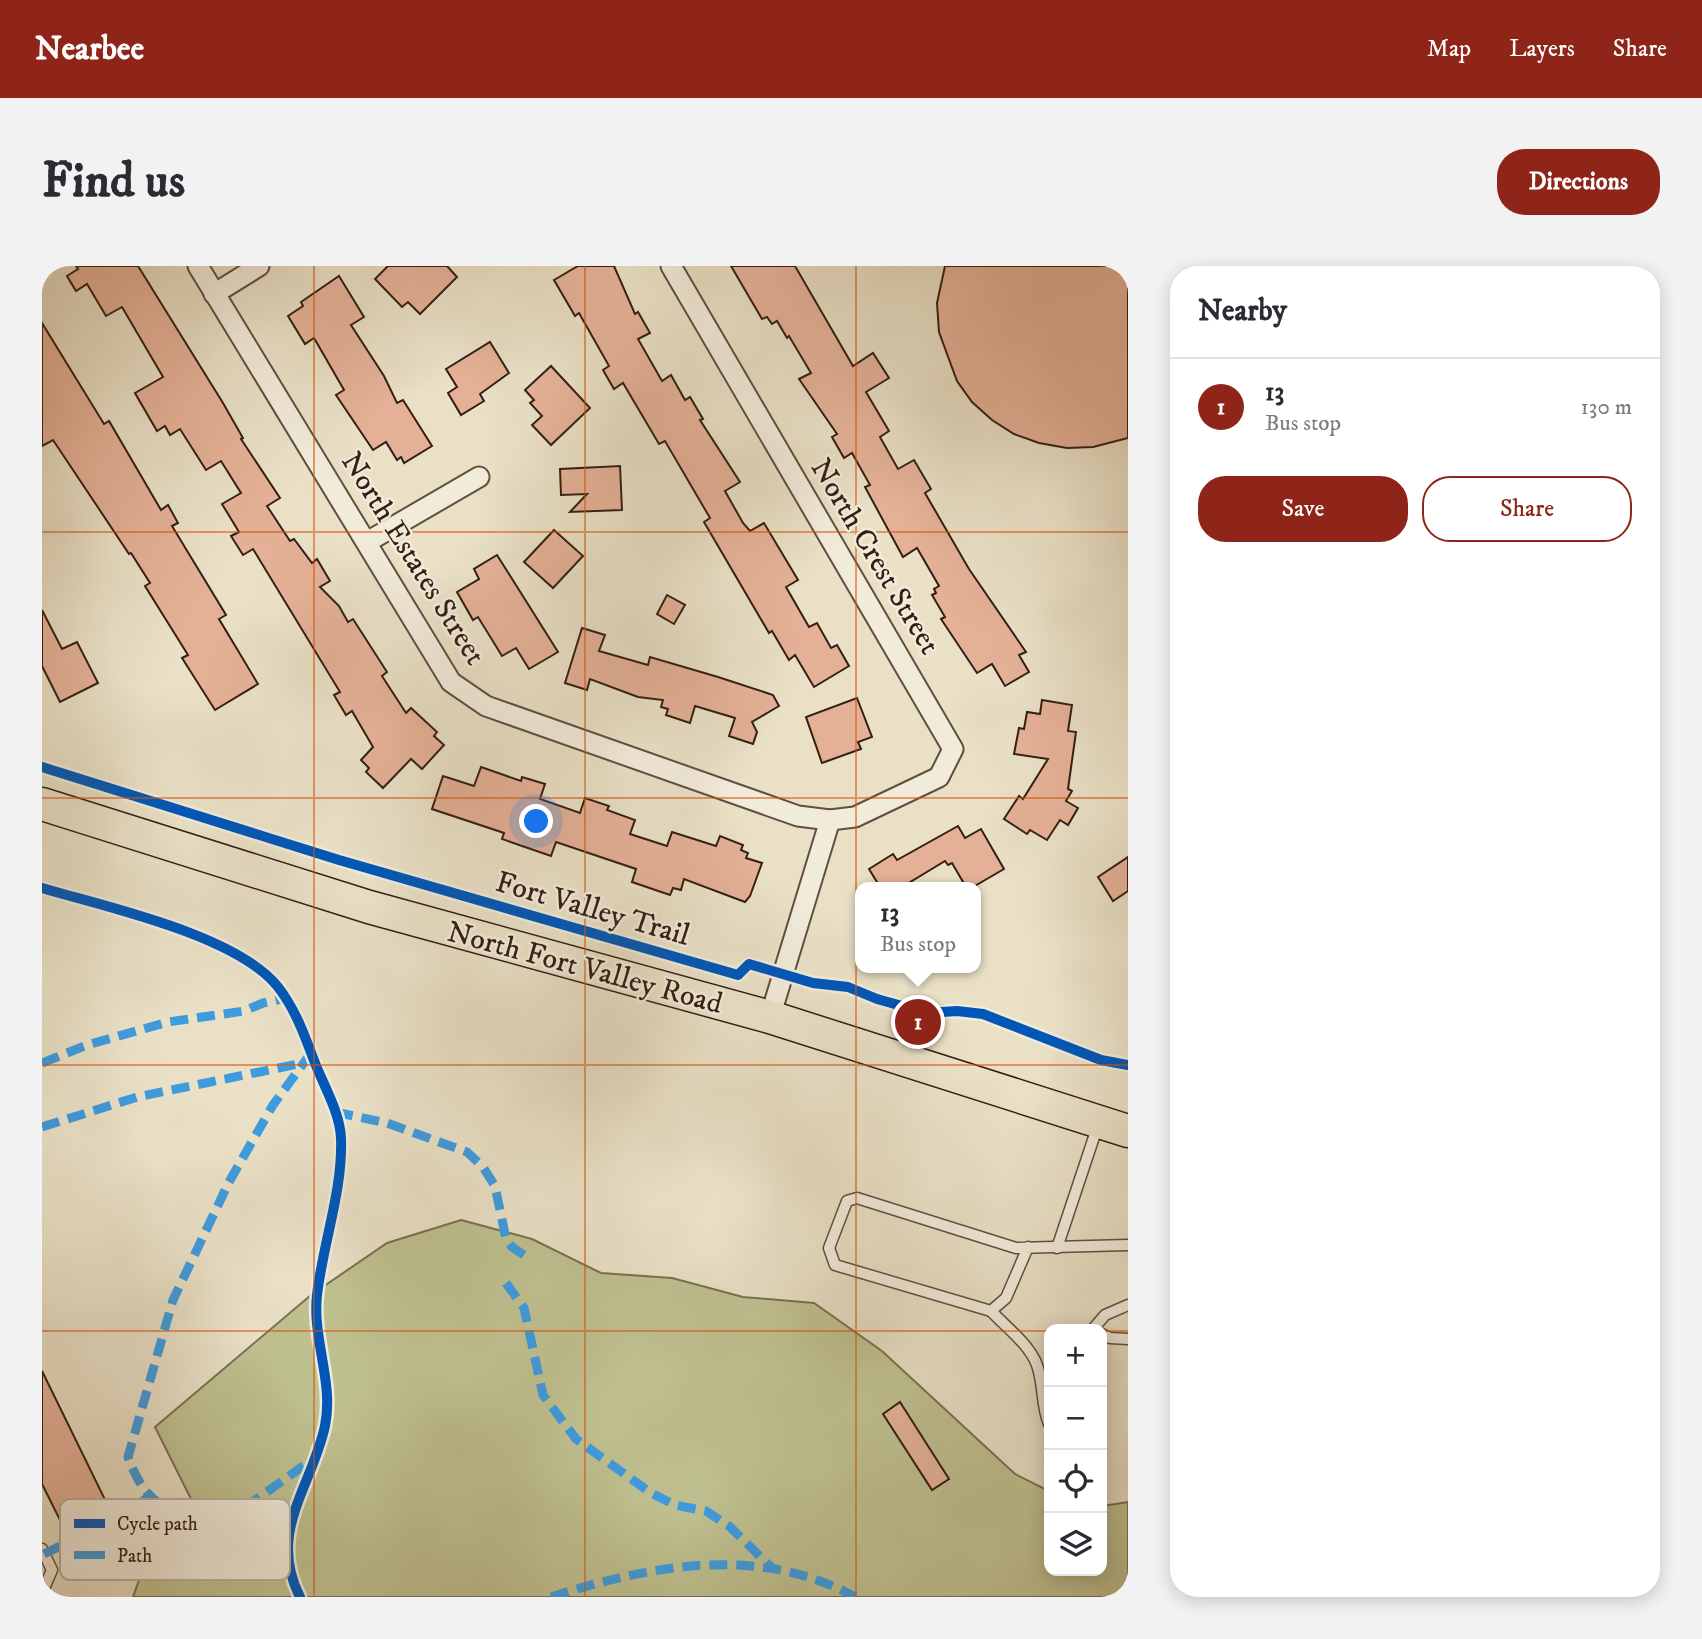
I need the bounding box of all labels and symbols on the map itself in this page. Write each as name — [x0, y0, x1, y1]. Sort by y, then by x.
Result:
street label: North Estates Street — [332, 445, 493, 672]
street label: North Crest Street — [802, 452, 948, 661]
your location — [519, 804, 553, 838]
street label: Fort Valley Trail — [491, 864, 694, 955]
street label: North Fort Valley Road — [443, 914, 726, 1023]
pin: 1 — [895, 996, 941, 1048]
legend — [60, 1499, 290, 1580]
text: Cycle path — [117, 1513, 198, 1536]
text: Path — [117, 1545, 152, 1568]

